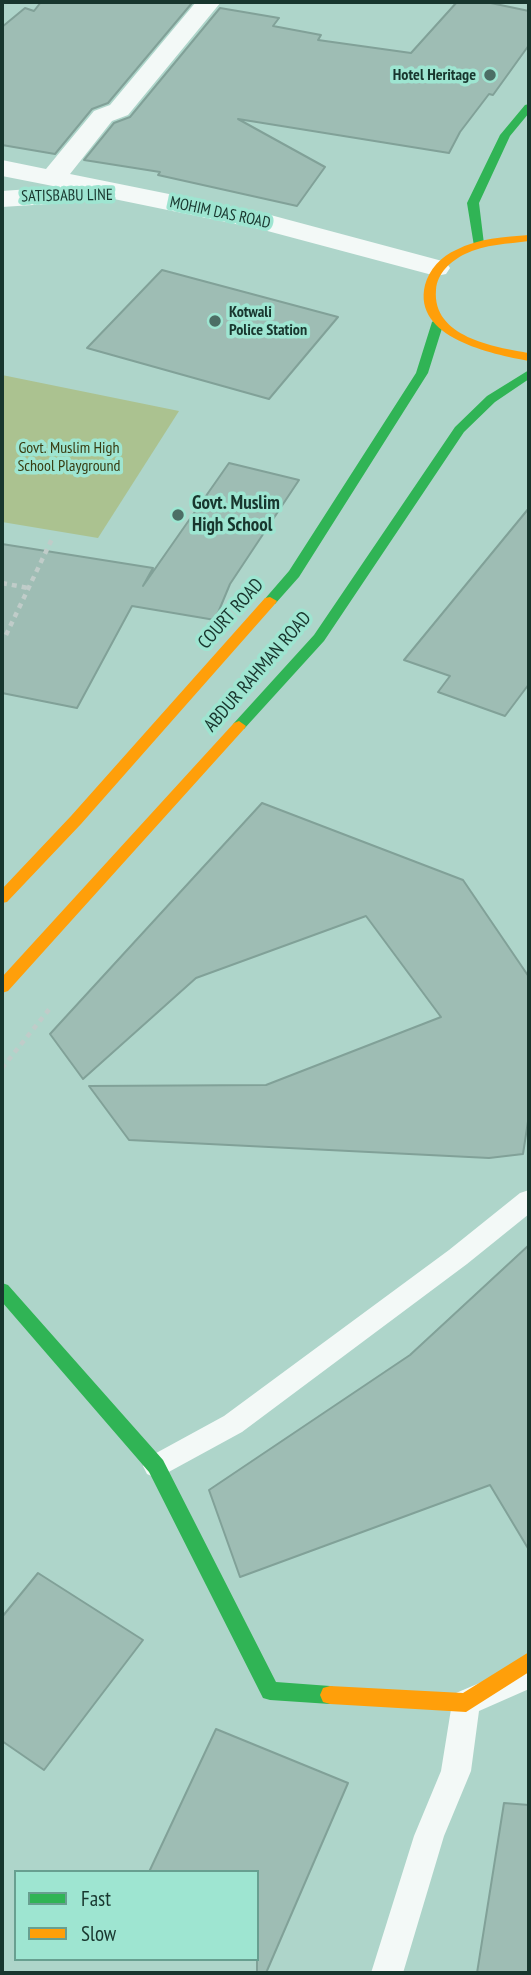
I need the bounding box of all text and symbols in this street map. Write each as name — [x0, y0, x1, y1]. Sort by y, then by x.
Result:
place label: Hotel Heritage — [393, 65, 476, 85]
marker: Hotel Heritage — [482, 67, 498, 83]
street label: SATISBABU LINE — [21, 186, 113, 206]
street label: MOHIM DAS ROAD — [168, 193, 272, 233]
place label: Kotwali Police Station — [229, 302, 307, 340]
marker: Kotwali Police Station — [207, 313, 223, 329]
park label: Govt. Muslim High School Playground — [18, 438, 120, 476]
place label: Govt. Muslim High School — [192, 493, 280, 537]
marker: Govt. Muslim High School — [170, 507, 186, 523]
street label: COURT ROAD — [193, 574, 269, 654]
street label: ABDUR RAHMAN ROAD — [200, 607, 316, 737]
legend — [14, 1870, 259, 1961]
text: Fast — [81, 1885, 111, 1912]
text: Slow — [81, 1920, 116, 1947]

